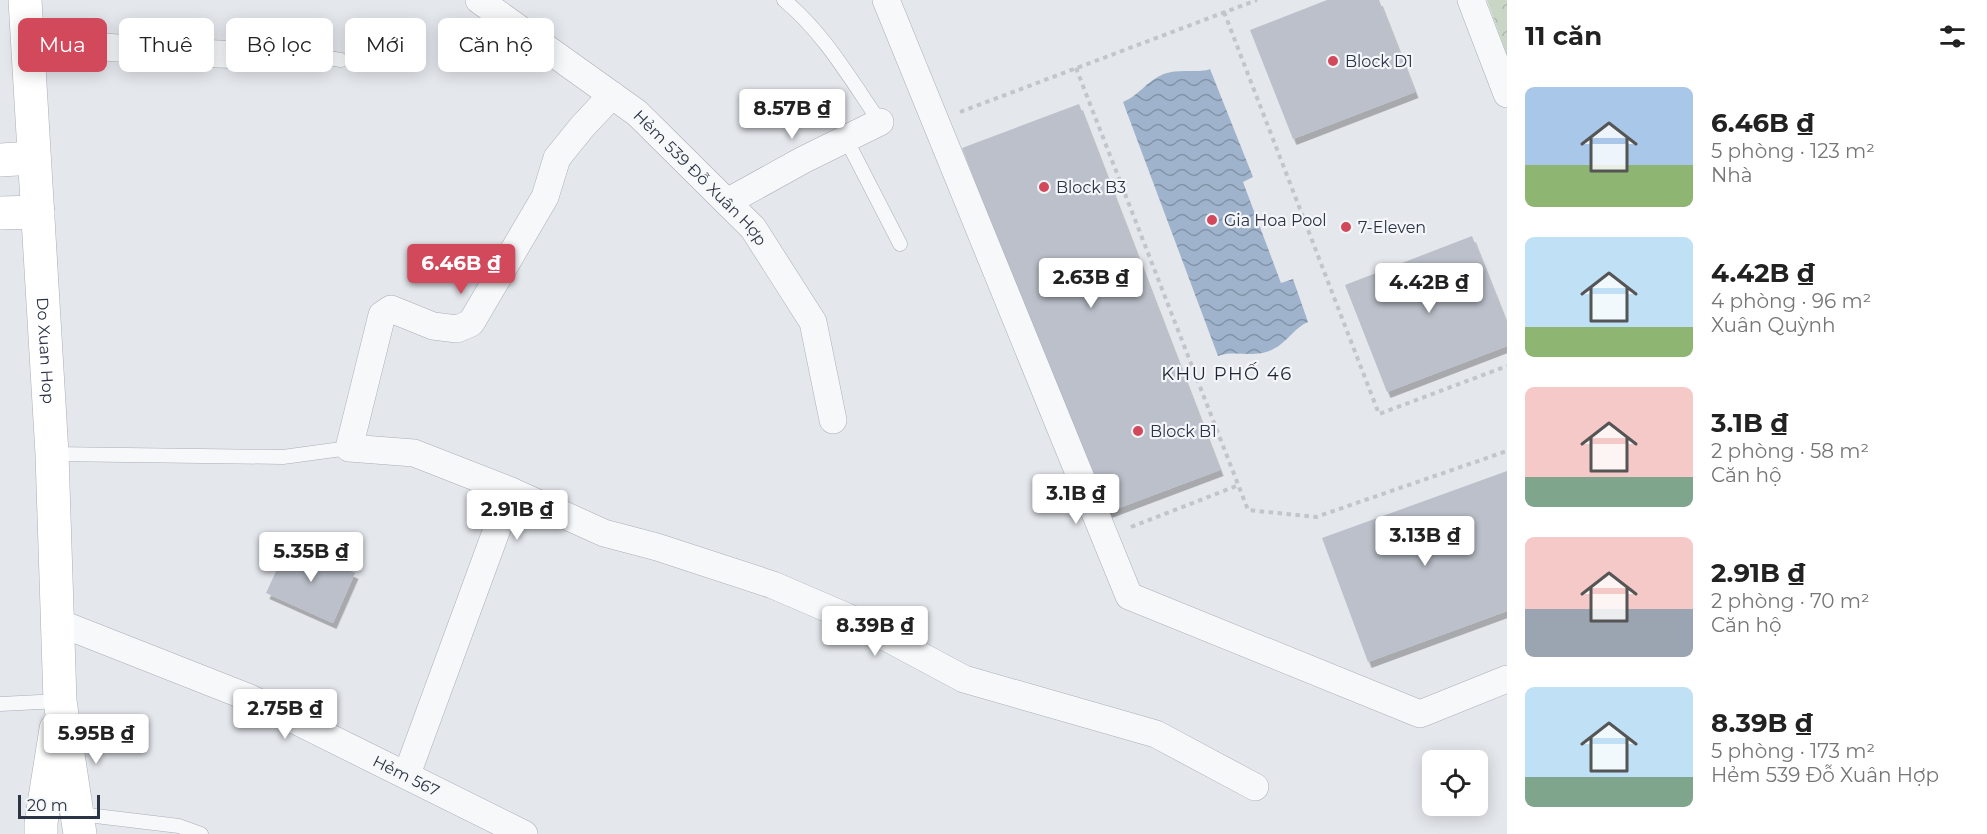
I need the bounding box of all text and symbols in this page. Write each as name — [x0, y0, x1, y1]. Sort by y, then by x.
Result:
chip: Mua — [18, 18, 107, 72]
chip: Thuê — [119, 18, 214, 72]
chip: Bộ lọc — [226, 18, 333, 72]
chip: Mới — [345, 18, 426, 72]
chip: Căn hộ — [438, 18, 554, 72]
text: 11 căn — [1525, 20, 1602, 52]
icon: filters — [1936, 20, 1969, 53]
place label: Block D1 — [1345, 52, 1413, 71]
marker: Block D1 — [1326, 54, 1340, 68]
pin: 8.57B ₫ — [737, 89, 847, 140]
text: 8.57B ₫ — [753, 96, 831, 120]
street label: Hẻm 539 Đỗ Xuân Hợp — [630, 106, 771, 249]
text: 6.46B ₫ — [1711, 107, 1814, 139]
icon: home — [1573, 111, 1645, 183]
text: 5 phòng · 123 m² — [1711, 139, 1875, 163]
text: Nhà — [1711, 163, 1753, 187]
place label: Block B3 — [1056, 178, 1126, 197]
marker: Block B3 — [1037, 180, 1051, 194]
place label: Gia Hoa Pool — [1224, 211, 1327, 230]
marker: Gia Hoa Pool — [1205, 213, 1219, 227]
place label: 7-Eleven — [1358, 218, 1426, 237]
marker: 7-Eleven — [1339, 220, 1353, 234]
pin: 6.46B ₫ — [406, 244, 516, 295]
text: 6.46B ₫ — [421, 251, 501, 275]
text: 4.42B ₫ — [1711, 257, 1815, 289]
pin: 2.63B ₫ — [1036, 258, 1146, 309]
icon: home — [1573, 261, 1645, 333]
pin: 4.42B ₫ — [1374, 263, 1484, 314]
text: 2.63B ₫ — [1053, 265, 1129, 289]
text: 4.42B ₫ — [1389, 270, 1469, 294]
text: 4 phòng · 96 m² — [1711, 289, 1871, 313]
street label: Do Xuan Hop — [33, 297, 58, 404]
text: Xuân Quỳnh — [1711, 313, 1836, 337]
district label: KHU PHỐ 46 — [1161, 362, 1293, 385]
text: 3.1B ₫ — [1711, 407, 1788, 439]
icon: home — [1573, 411, 1645, 483]
place label: Block B1 — [1150, 422, 1217, 441]
marker: Block B1 — [1131, 424, 1145, 438]
text: 2 phòng · 58 m² — [1711, 439, 1869, 463]
text: Căn hộ — [1711, 463, 1782, 487]
pin: 3.1B ₫ — [1027, 474, 1125, 525]
text: 3.1B ₫ — [1046, 481, 1106, 505]
pin: 2.91B ₫ — [462, 490, 572, 541]
text: 2.91B ₫ — [481, 497, 553, 521]
pin: 3.13B ₫ — [1370, 516, 1480, 567]
text: 3.13B ₫ — [1389, 523, 1461, 547]
pin: 5.35B ₫ — [256, 532, 366, 583]
text: 5.35B ₫ — [273, 539, 349, 563]
text: 2.91B ₫ — [1711, 557, 1805, 589]
icon: home — [1573, 561, 1645, 633]
text: 2 phòng · 70 m² — [1711, 589, 1870, 613]
pin: 8.39B ₫ — [820, 606, 930, 657]
text: 8.39B ₫ — [836, 613, 914, 637]
text: Căn hộ — [1711, 613, 1782, 637]
pin: 2.75B ₫ — [230, 689, 340, 740]
text: 2.75B ₫ — [247, 696, 323, 720]
text: 8.39B ₫ — [1711, 707, 1813, 739]
icon: home — [1573, 711, 1645, 783]
pin: 5.95B ₫ — [41, 714, 151, 765]
text: 5.95B ₫ — [58, 721, 134, 745]
text: 5 phòng · 173 m² — [1711, 739, 1875, 763]
map controls — [1422, 750, 1488, 816]
button: locate — [1422, 750, 1488, 816]
street label: Hẻm 567 — [370, 751, 443, 800]
text: Hẻm 539 Đỗ Xuân Hợp — [1711, 763, 1939, 787]
scale bar — [18, 792, 100, 820]
text: 20 m — [27, 796, 68, 815]

